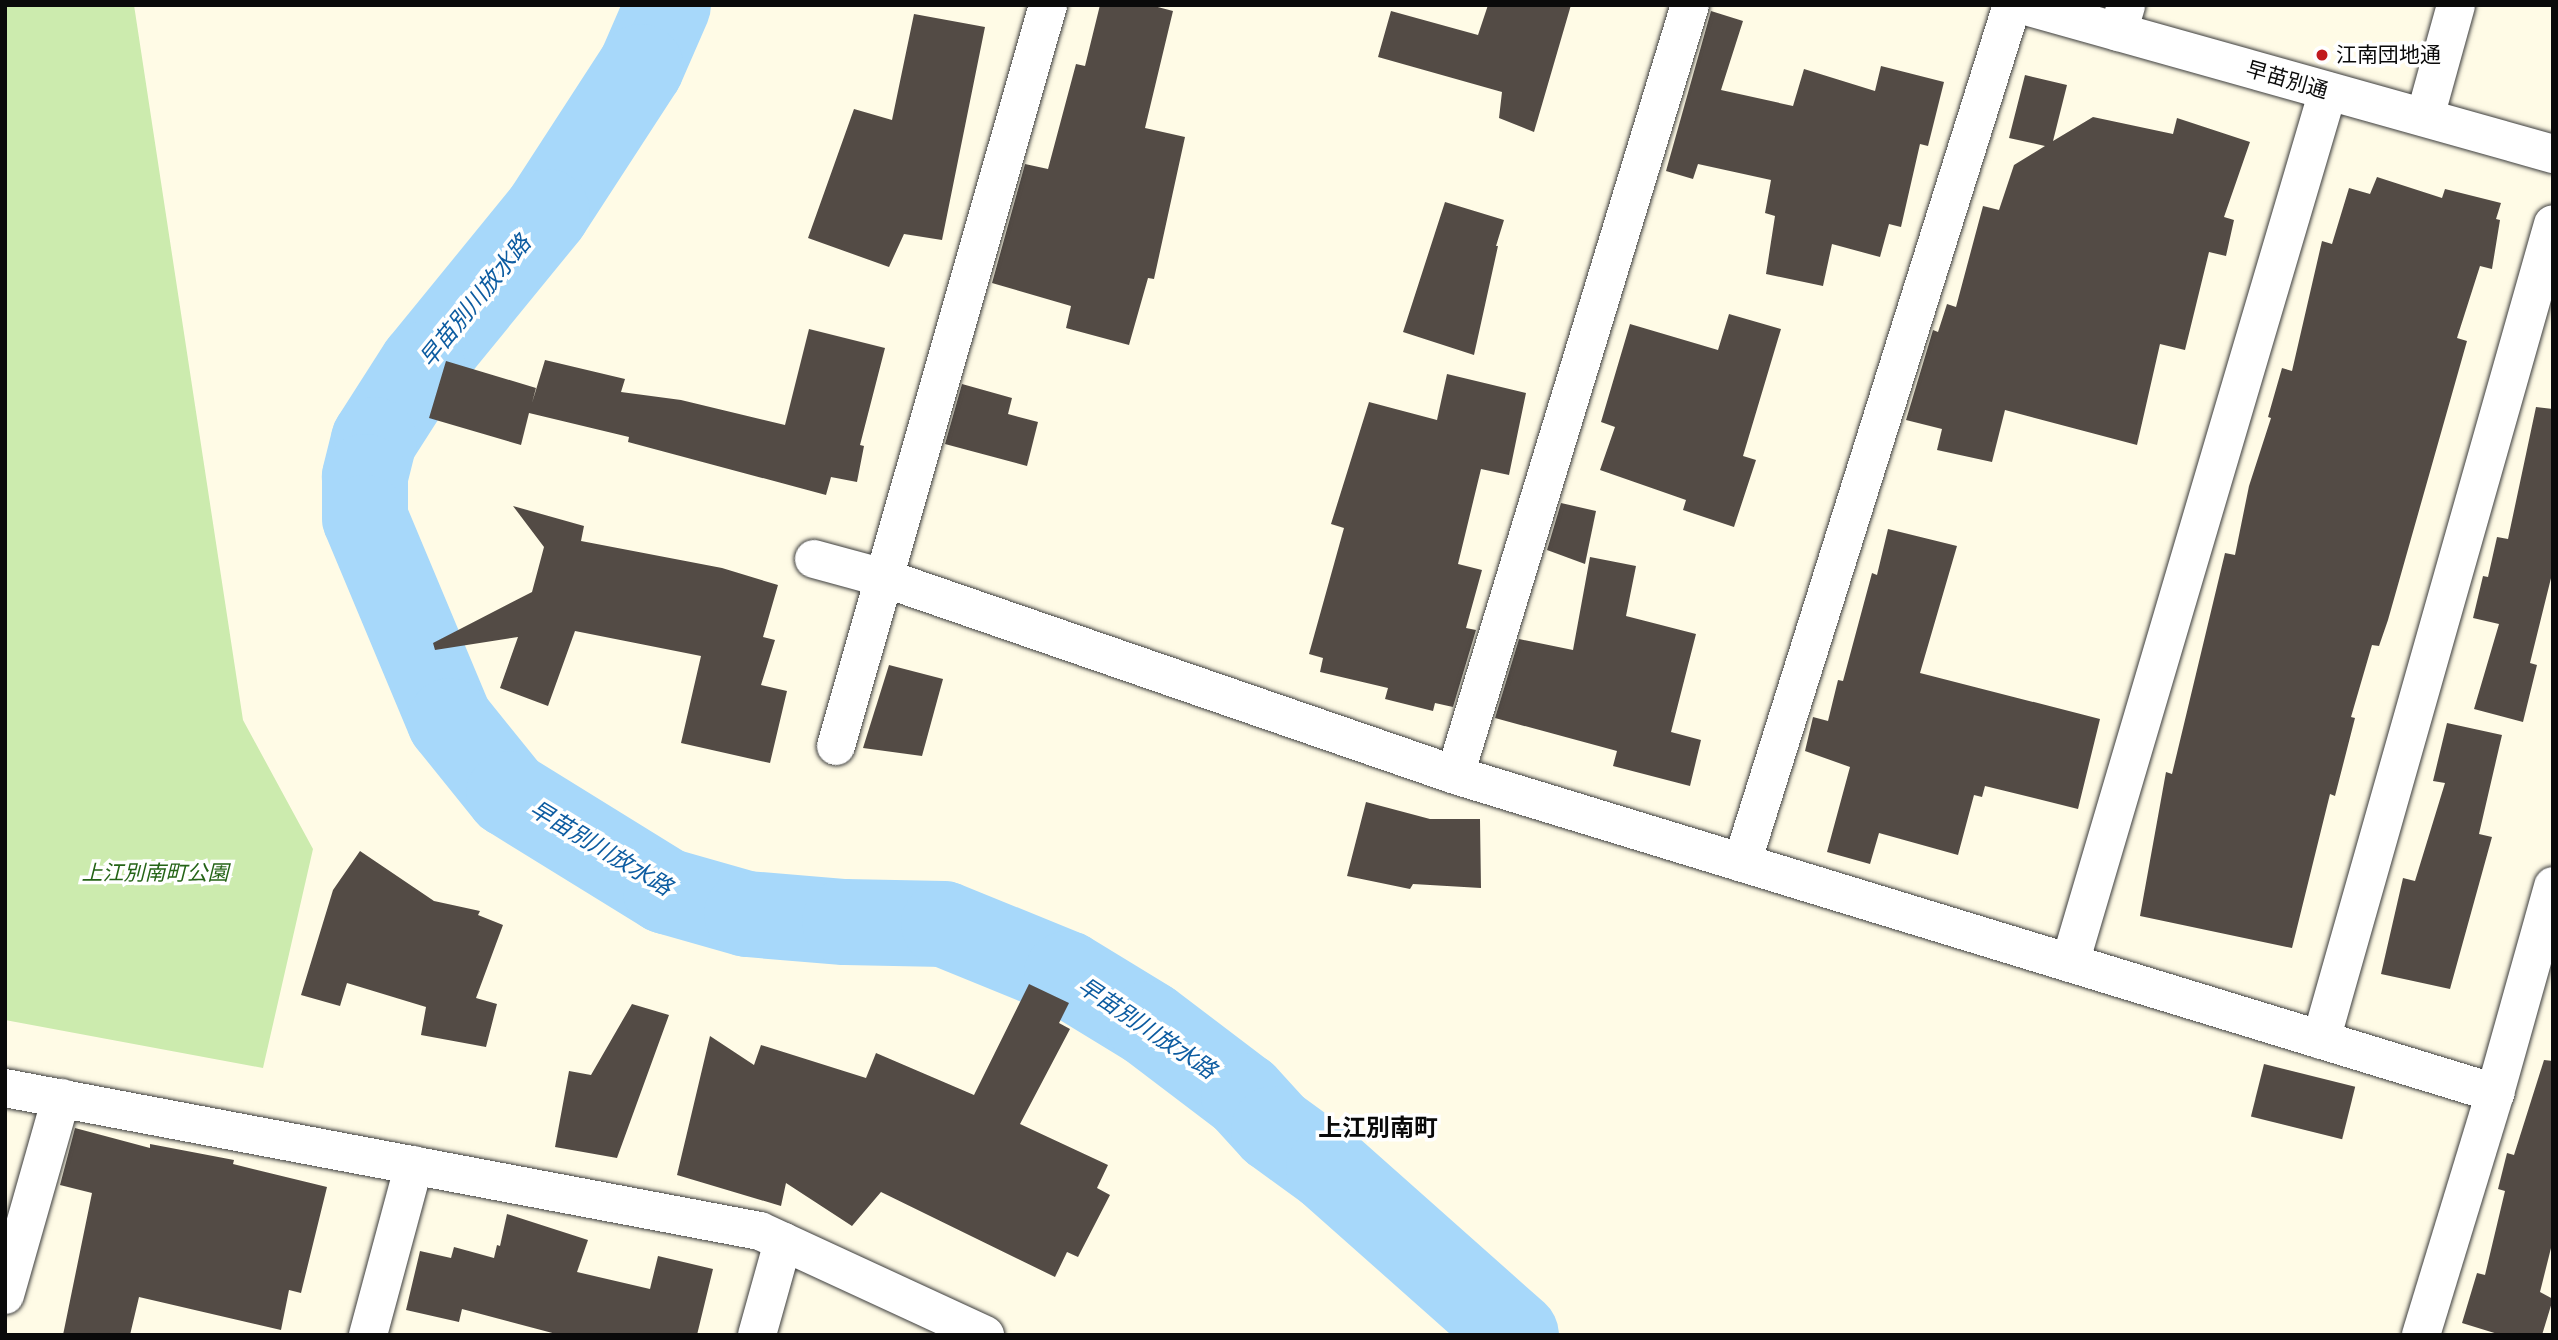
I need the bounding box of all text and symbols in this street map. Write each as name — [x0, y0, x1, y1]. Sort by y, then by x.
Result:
place label: 江南団地通 — [2336, 42, 2441, 68]
marker: 江南団地通 — [2314, 47, 2330, 63]
street label: 早苗別通 — [2243, 56, 2331, 104]
water label: 早苗別川放水路 — [414, 230, 536, 372]
water label: 早苗別川放水路 — [525, 795, 677, 901]
park label: 上江別南町公園 — [82, 860, 228, 886]
water label: 早苗別川放水路 — [1073, 972, 1221, 1084]
district label: 上江別南町 — [1318, 1114, 1438, 1142]

